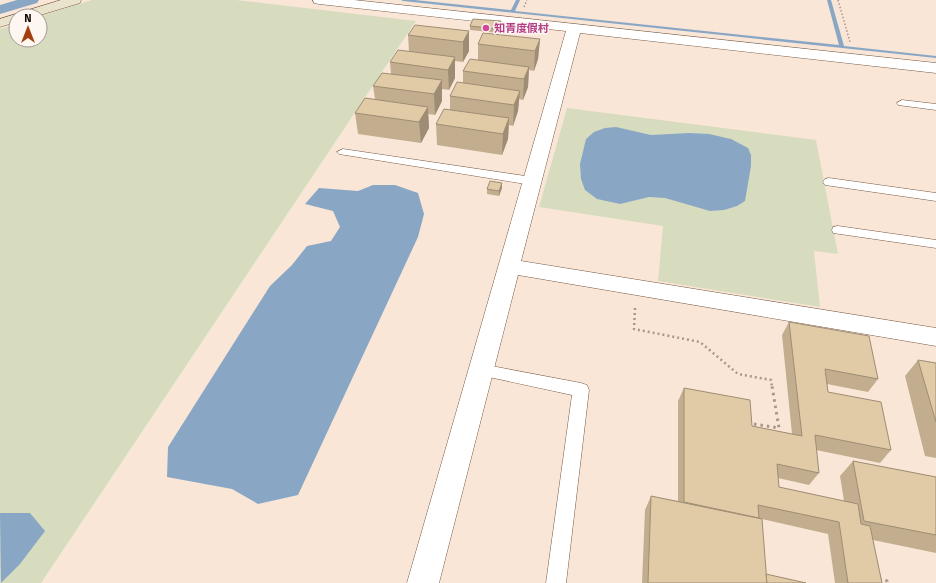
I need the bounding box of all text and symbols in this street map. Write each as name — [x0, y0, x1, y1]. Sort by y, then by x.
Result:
north arrow — [8, 8, 48, 48]
text: N — [24, 12, 32, 25]
place label: 知青度假村 — [494, 22, 549, 35]
marker: 知青度假村 — [481, 23, 491, 33]

